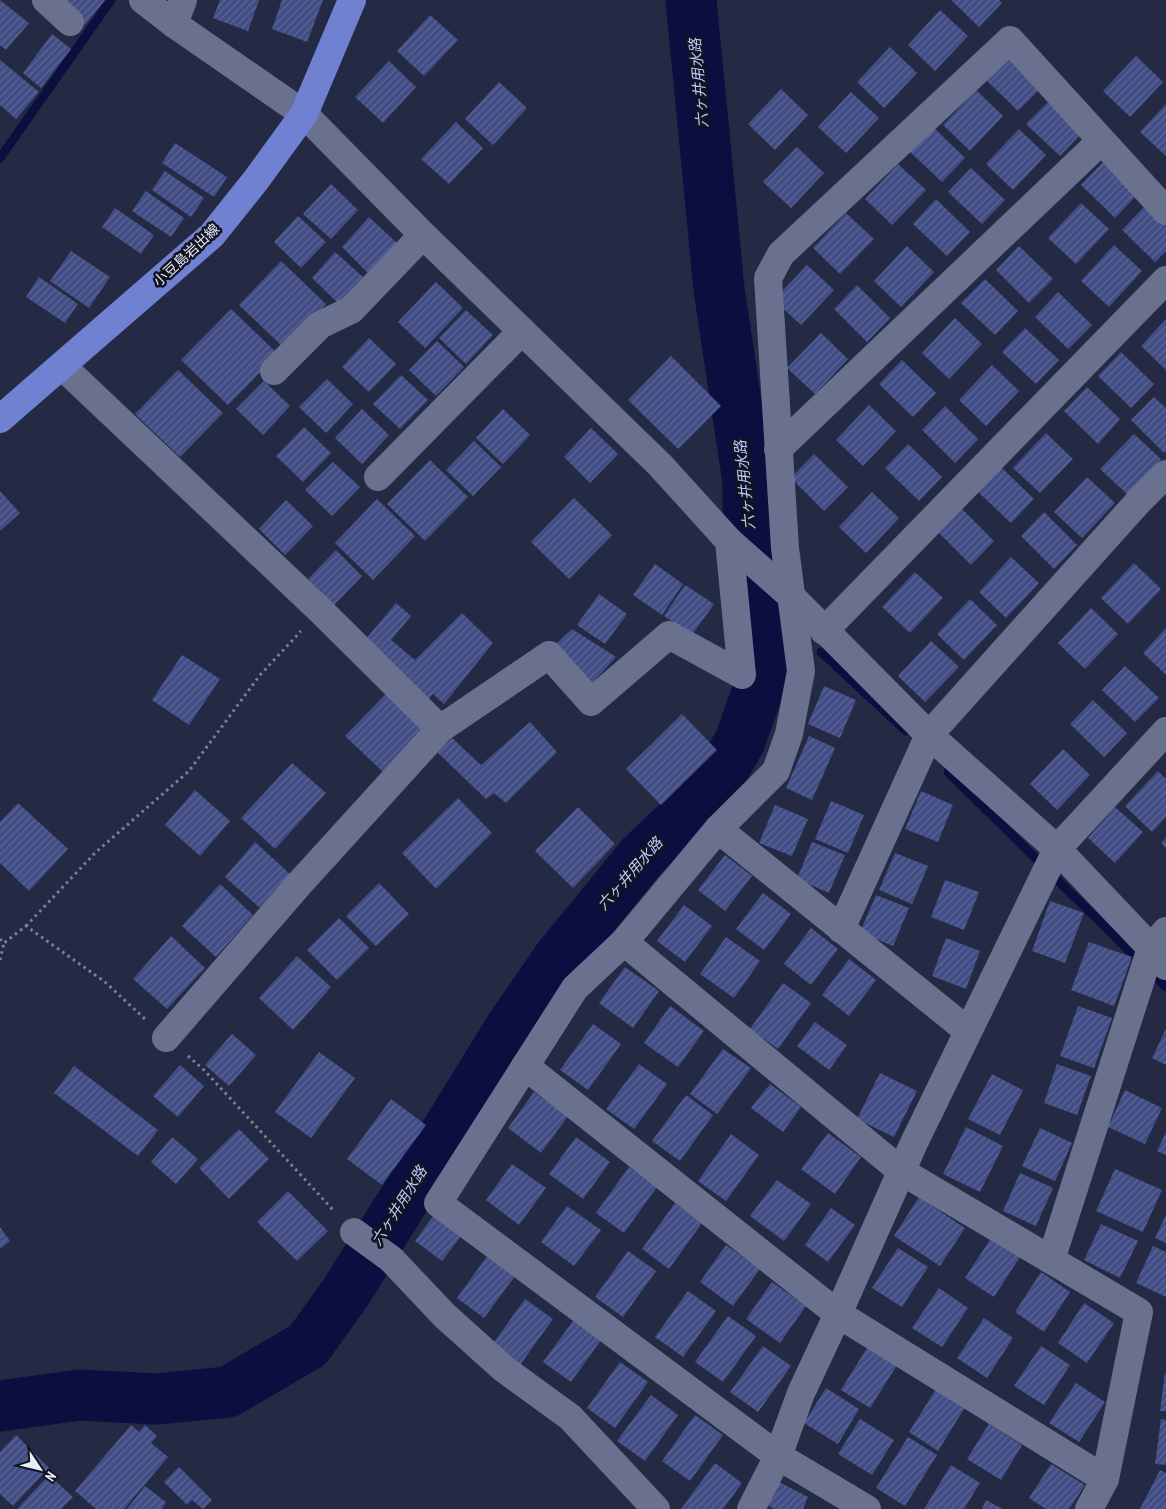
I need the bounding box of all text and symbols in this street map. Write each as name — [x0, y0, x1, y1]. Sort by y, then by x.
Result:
water label: 六ヶ井用水路 — [685, 35, 712, 129]
street label: 小豆島岩出線 — [149, 220, 223, 290]
water label: 六ヶ井用水路 — [730, 437, 759, 531]
water label: 六ヶ井用水路 — [593, 832, 668, 914]
water label: 六ヶ井用水路 — [367, 1161, 432, 1249]
north arrow — [15, 1444, 65, 1494]
text: N — [41, 1468, 60, 1485]

